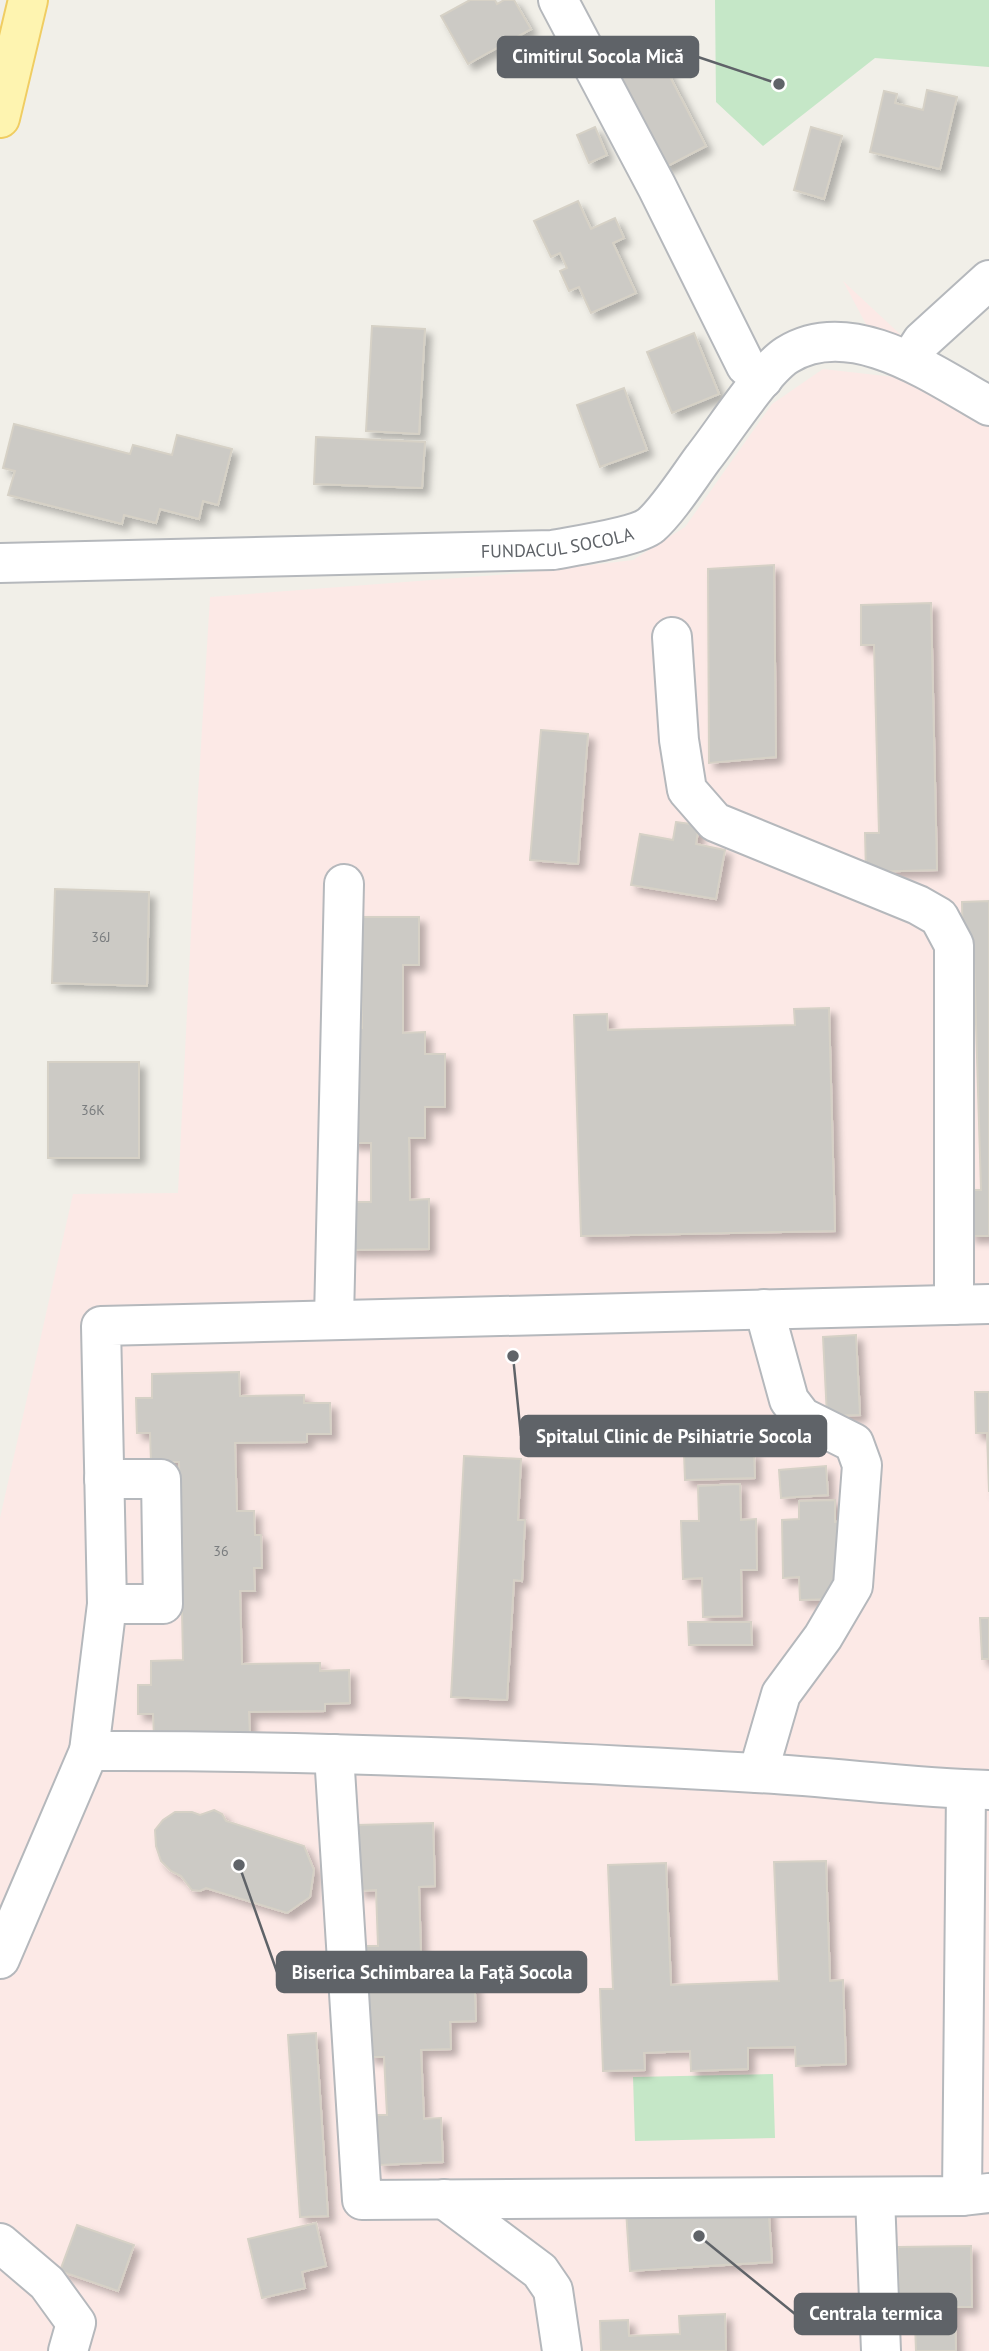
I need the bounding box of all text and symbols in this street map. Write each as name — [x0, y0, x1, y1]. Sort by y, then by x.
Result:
callout: Cimitirul Socola Mică — [498, 37, 698, 77]
text: Cimitirul Socola Mică — [512, 44, 684, 68]
street label: FUNDACUL SOCOLA — [481, 522, 637, 563]
house number: 36J — [91, 928, 111, 946]
house number: 36K — [81, 1101, 105, 1119]
callout: Spitalul Clinic de Psihiatrie Socola — [521, 1416, 826, 1456]
text: Spitalul Clinic de Psihiatrie Socola — [536, 1424, 812, 1448]
house number: 36 — [213, 1542, 229, 1560]
callout: Biserica Schimbarea la Față Socola — [277, 1952, 586, 1992]
text: Biserica Schimbarea la Față Socola — [292, 1960, 572, 1985]
callout: Centrala termica — [795, 2294, 956, 2334]
text: Centrala termica — [809, 2301, 943, 2325]

